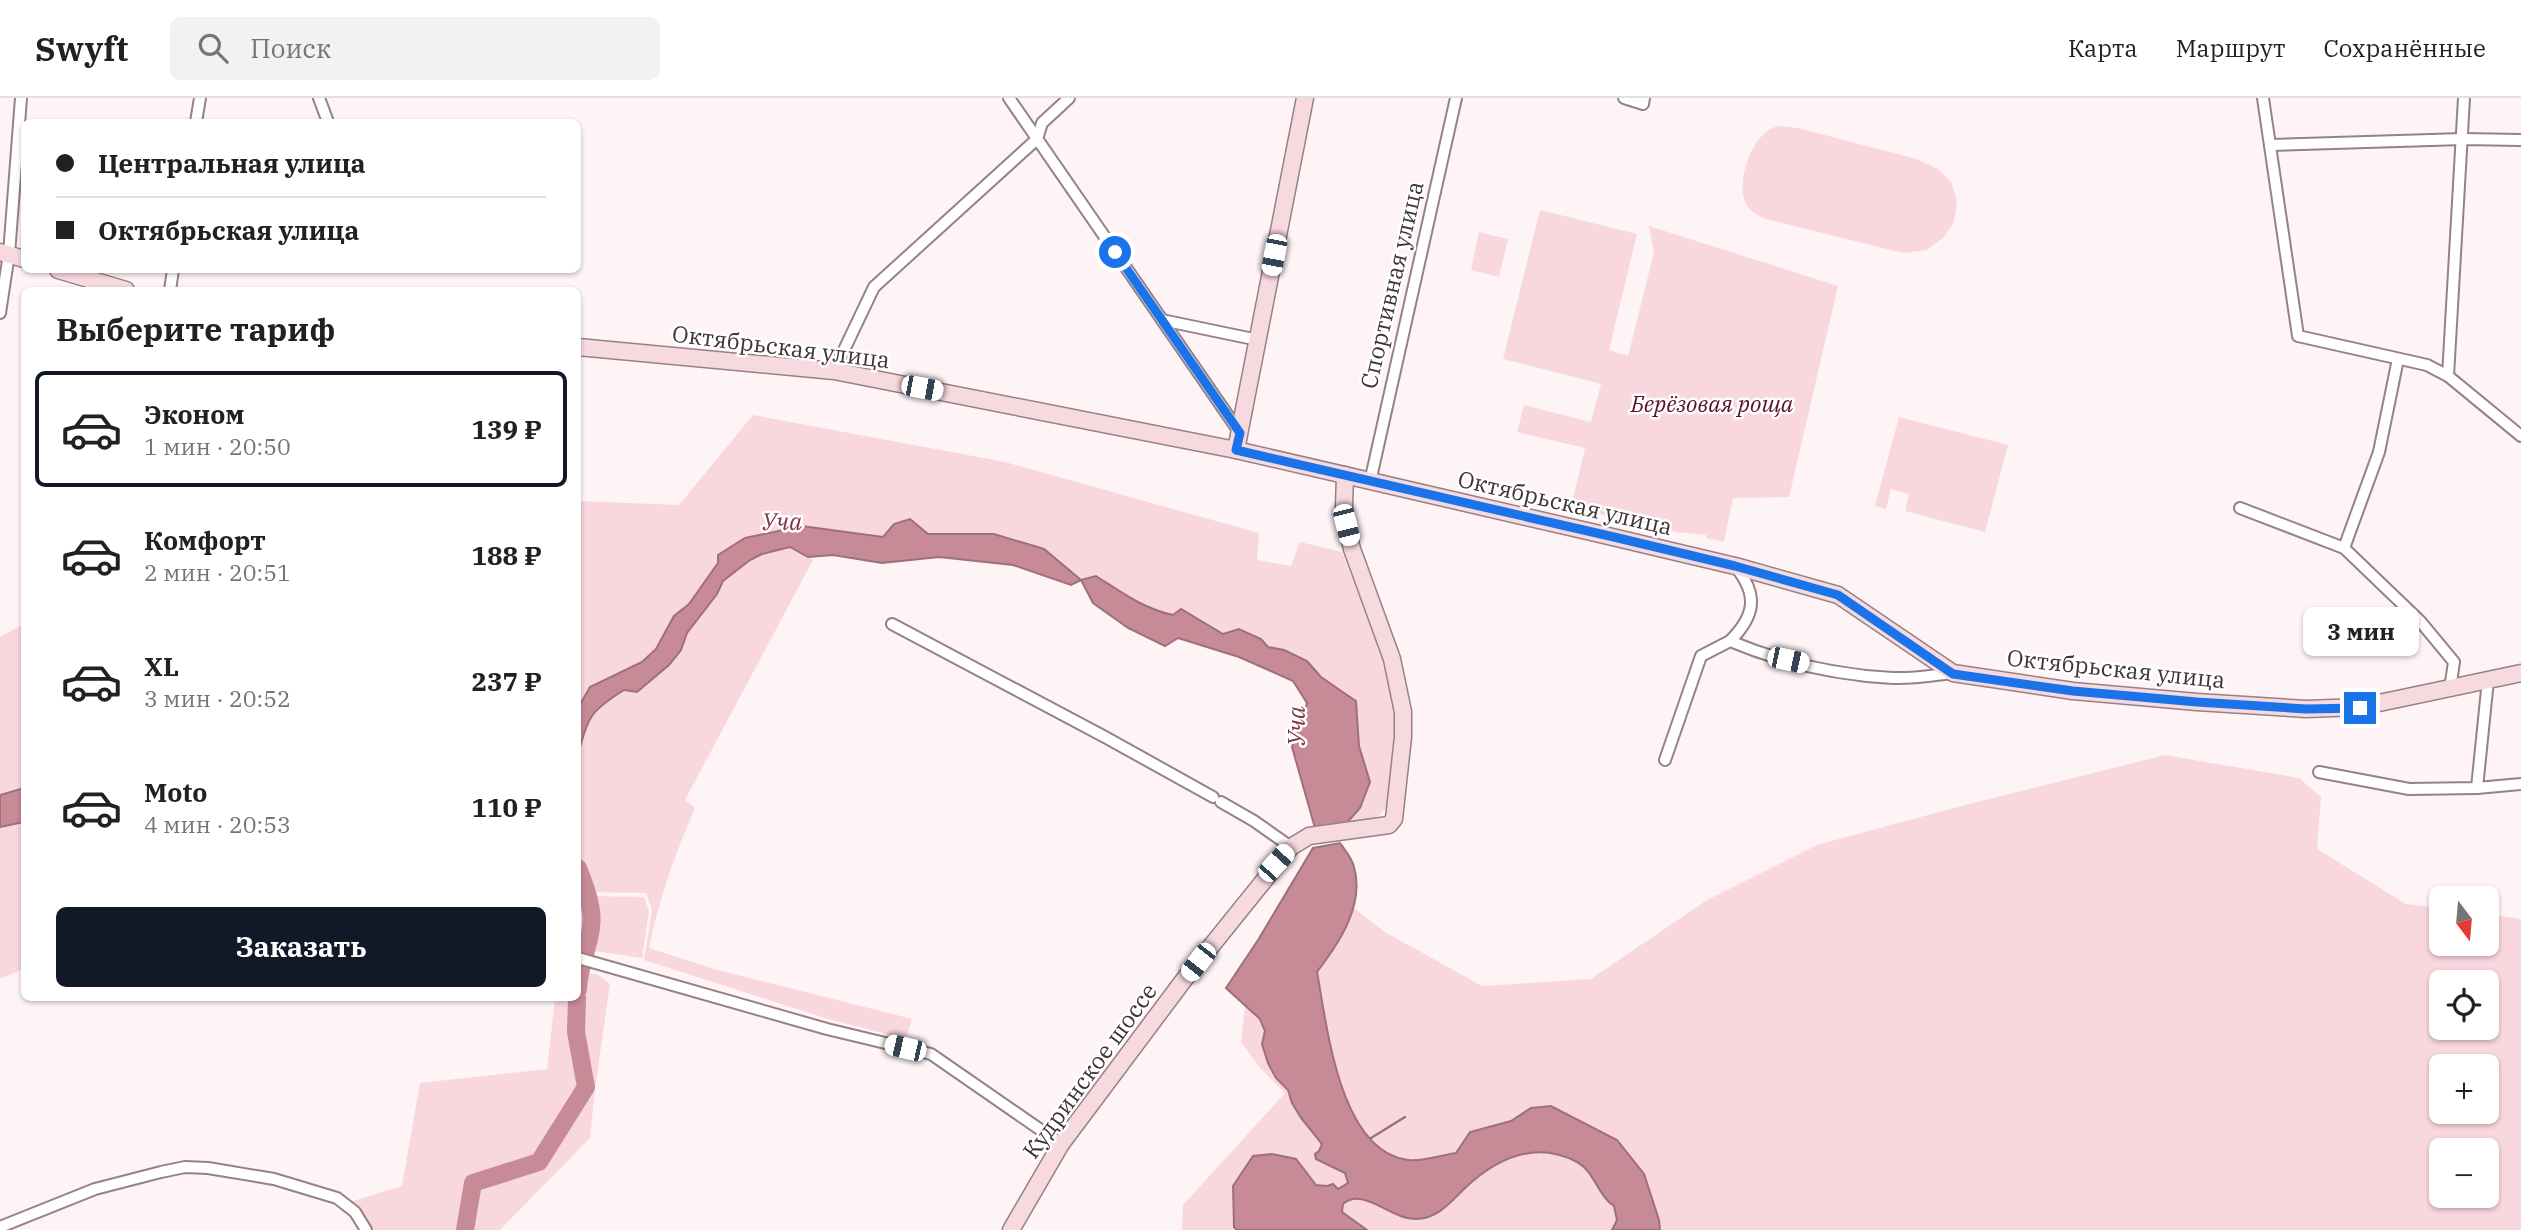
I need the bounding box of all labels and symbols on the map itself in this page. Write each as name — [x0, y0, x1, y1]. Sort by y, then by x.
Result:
street label: Спортивная улица — [1353, 178, 1429, 391]
car — [1260, 232, 1289, 278]
route start — [1099, 236, 1131, 268]
street label: Октябрьская улица — [671, 318, 892, 374]
car — [900, 374, 945, 402]
park label: Берёзовая роща — [1630, 388, 1794, 418]
street label: Октябрьская улица — [1455, 463, 1675, 541]
car — [1331, 502, 1362, 548]
water label: Уча — [762, 505, 802, 537]
callout: 3 мин — [2302, 606, 2418, 656]
street label: Октябрьская улица — [2006, 642, 2227, 694]
car — [1766, 645, 1811, 675]
route end — [2344, 692, 2376, 724]
water label: Уча — [1280, 706, 1312, 746]
car — [1255, 840, 1298, 886]
north arrow — [2429, 886, 2499, 956]
car — [1177, 939, 1220, 985]
street label: Кудринское шоссе — [1015, 977, 1163, 1164]
car — [883, 1033, 928, 1063]

